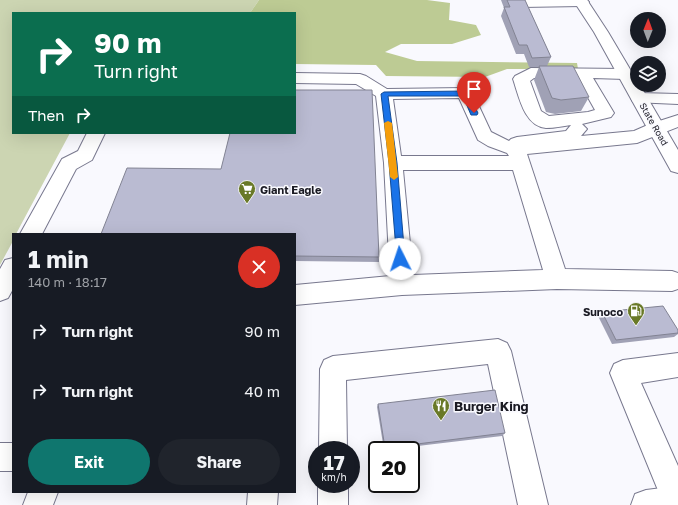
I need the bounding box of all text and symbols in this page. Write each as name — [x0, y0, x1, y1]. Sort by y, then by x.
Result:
north arrow — [630, 12, 666, 48]
map controls — [630, 12, 666, 92]
text: 90 m — [94, 26, 161, 59]
icon: right — [28, 28, 80, 80]
button: layers — [630, 56, 666, 92]
text: Turn right — [94, 60, 178, 82]
pin — [457, 72, 491, 113]
icon: arrive — [463, 78, 485, 100]
street label: State Road — [637, 101, 671, 147]
icon: right — [72, 104, 94, 126]
text: Then — [28, 106, 64, 124]
supermarket icon: Giant Eagle — [237, 179, 257, 204]
place label: Giant Eagle — [260, 183, 322, 196]
position arrow — [379, 238, 421, 280]
text: 1 min — [28, 244, 88, 273]
button: close — [238, 246, 280, 288]
text: 140 m · 18:17 — [28, 274, 107, 290]
fuel station icon: Sunoco — [626, 301, 646, 326]
place label: Sunoco — [583, 305, 623, 318]
icon: right — [28, 320, 50, 342]
text: Turn right — [62, 322, 133, 340]
text: 90 m — [245, 322, 280, 340]
icon: right — [28, 380, 50, 402]
text: Turn right — [62, 382, 133, 400]
text: 40 m — [245, 382, 280, 400]
restaurant icon: Burger King — [431, 396, 451, 421]
place label: Burger King — [454, 398, 529, 414]
button: Exit — [28, 439, 150, 485]
button: Share — [158, 439, 280, 485]
speed limit sign: 20 — [368, 441, 420, 493]
text: 17 — [323, 450, 345, 474]
text: km/h — [321, 471, 347, 483]

